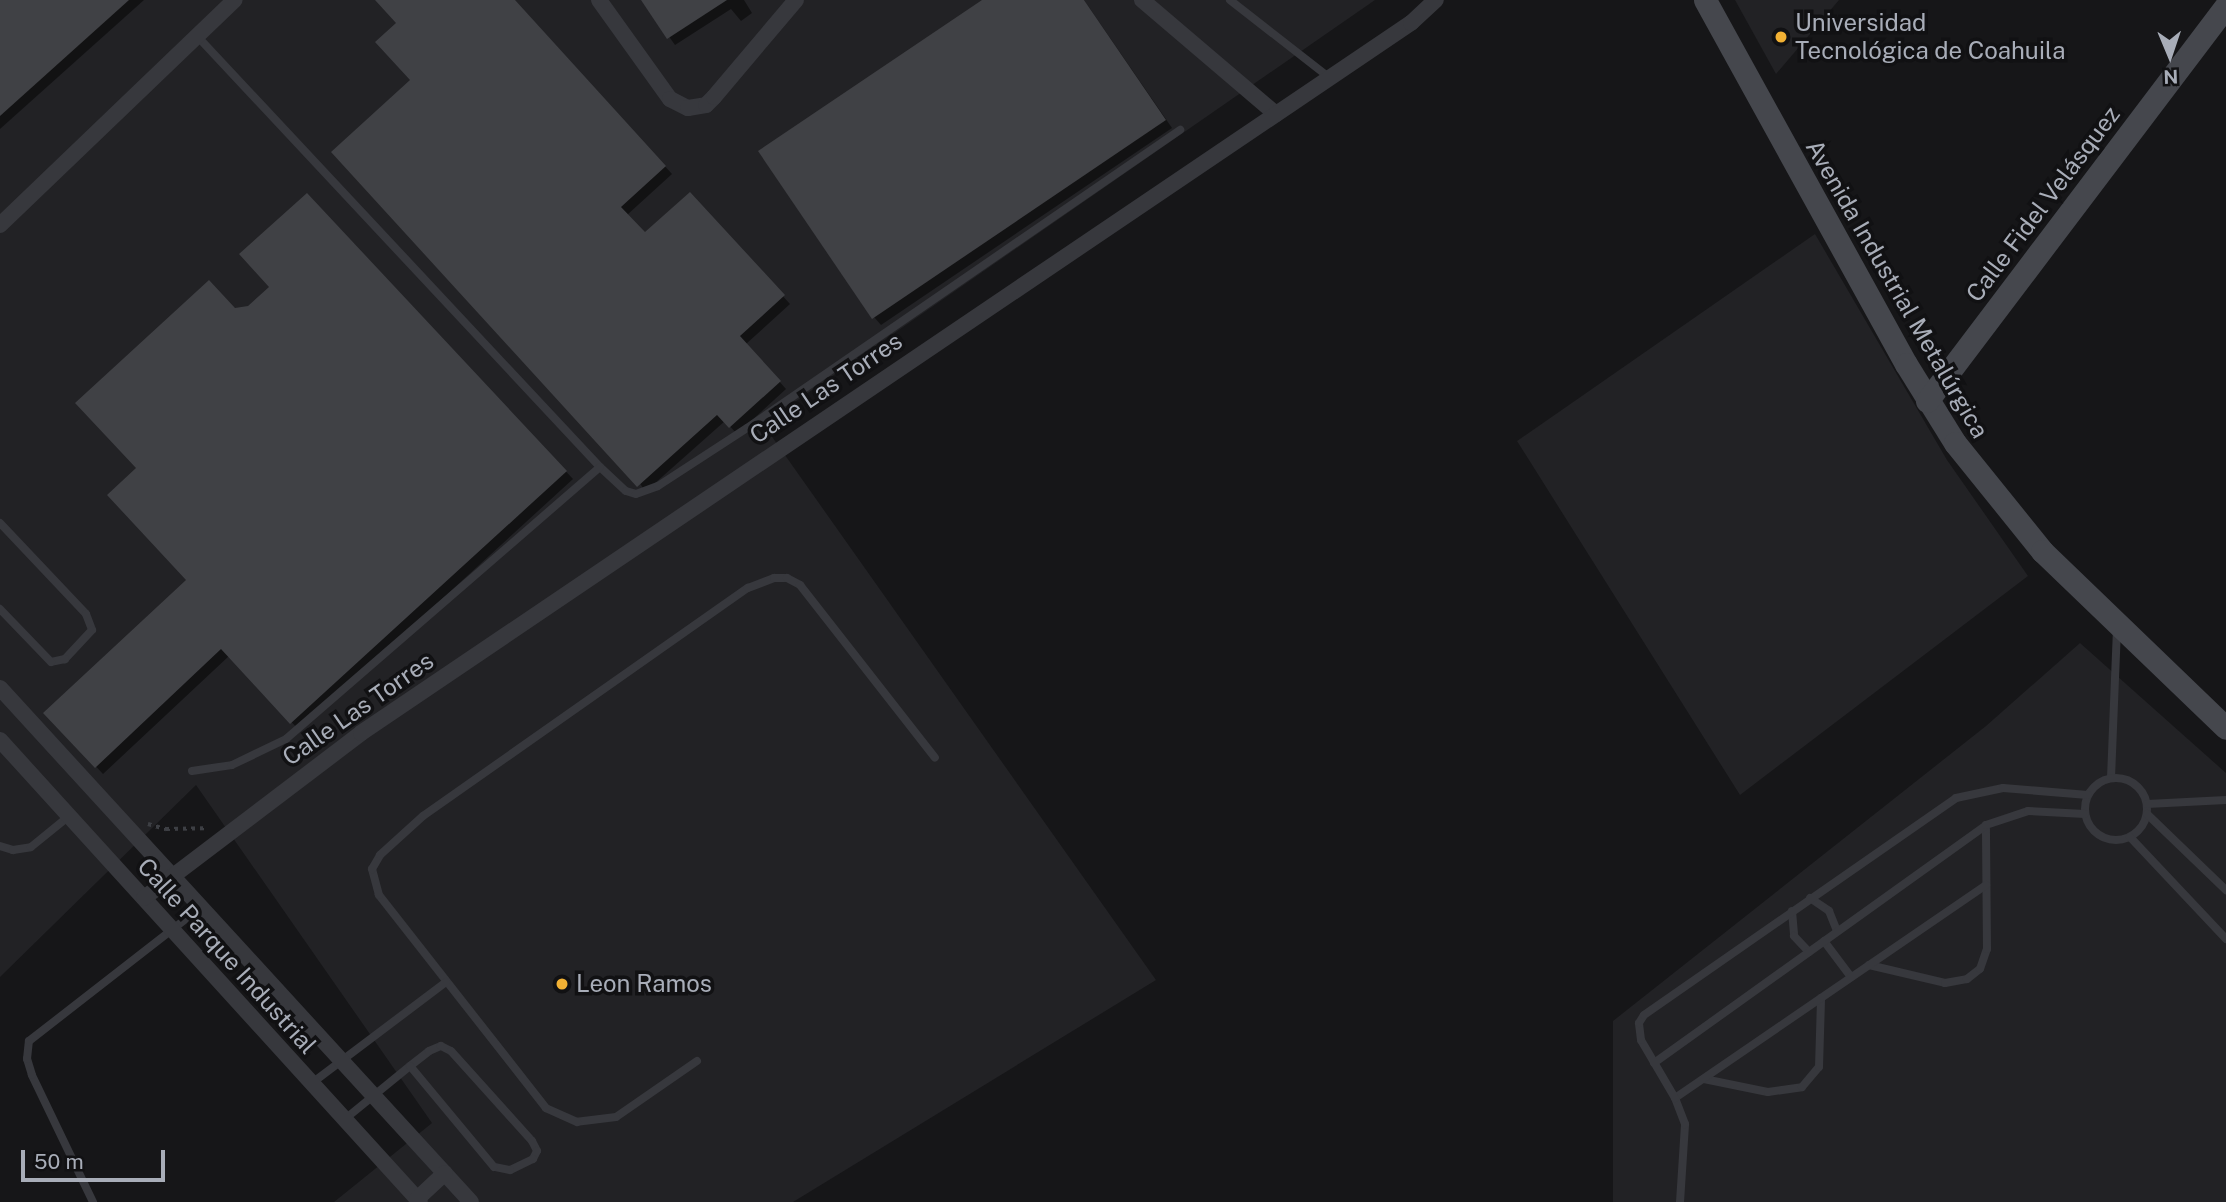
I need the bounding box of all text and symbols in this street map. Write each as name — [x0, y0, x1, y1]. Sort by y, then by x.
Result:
place label: Universidad Tecnológica de Coahuila — [1795, 9, 2066, 65]
north arrow — [2135, 21, 2205, 91]
marker: Universidad Tecnológica de Coahuila — [1773, 29, 1789, 45]
text: N — [2163, 66, 2179, 88]
street label: Calle Fidel Velásquez — [1960, 100, 2126, 308]
street label: Avenida Industrial Metalúrgica — [1800, 135, 1994, 443]
street label: Calle Las Torres — [744, 326, 908, 450]
street label: Calle Las Torres — [277, 646, 439, 772]
street label: Calle Parque Industrial — [131, 852, 323, 1060]
place label: Leon Ramos — [576, 970, 712, 998]
marker: Leon Ramos — [554, 976, 570, 992]
scale bar — [24, 1136, 168, 1180]
text: 50 m — [34, 1149, 84, 1174]

